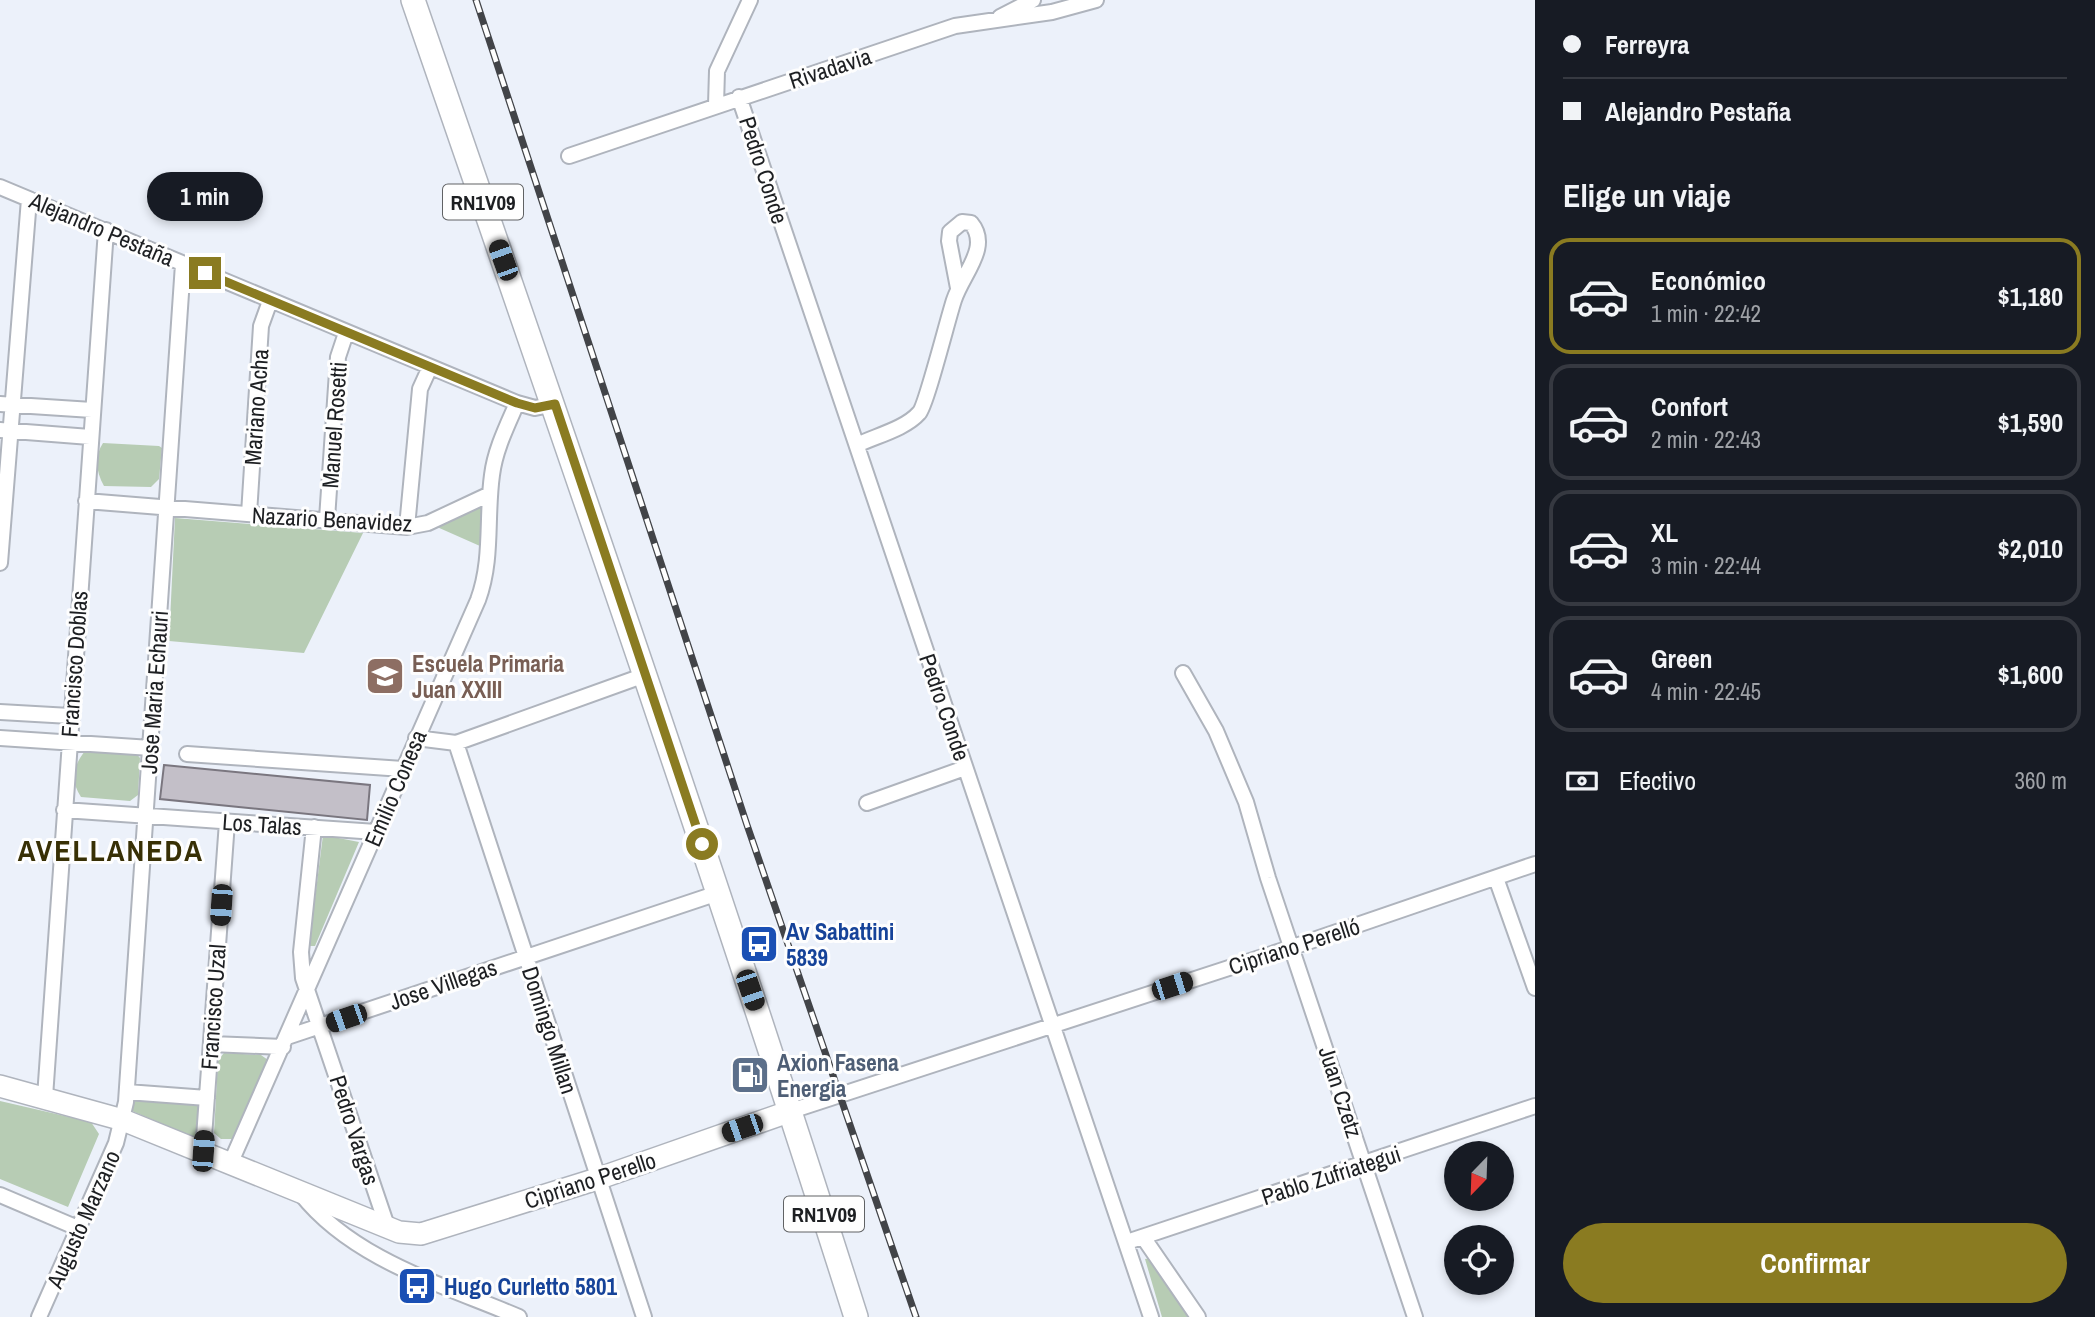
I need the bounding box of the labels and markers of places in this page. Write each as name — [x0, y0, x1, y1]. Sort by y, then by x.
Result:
place label: Escuela Primaria Juan XXIII — [412, 648, 565, 705]
school or university icon: Escuela Primaria Juan XXIII — [364, 655, 406, 697]
place label: Av Sabattini 5839 — [786, 916, 894, 973]
bus stop icon: Av Sabattini 5839 — [738, 923, 780, 965]
place label: Axion Fasena Energia — [777, 1047, 899, 1104]
fuel station icon: Axion Fasena Energia — [729, 1054, 771, 1096]
bus stop icon: Hugo Curletto 5801 — [396, 1265, 438, 1307]
place label: Hugo Curletto 5801 — [444, 1271, 617, 1302]

